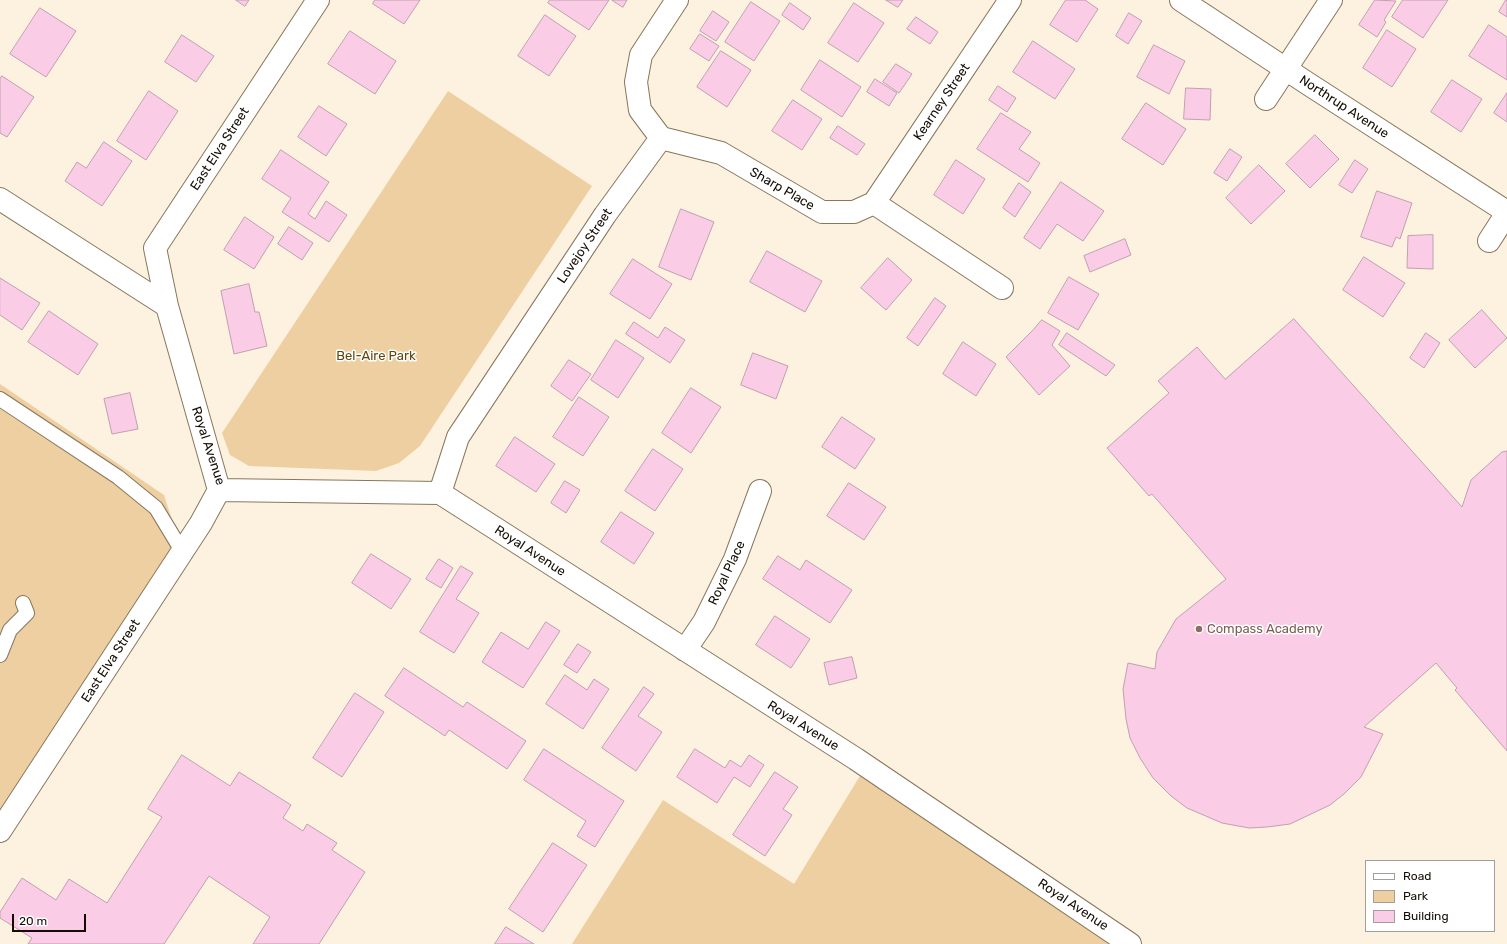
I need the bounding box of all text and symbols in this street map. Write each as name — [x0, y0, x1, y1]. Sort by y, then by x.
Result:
street label: Kearney Street — [910, 60, 974, 144]
street label: Northrup Avenue — [1296, 72, 1392, 142]
street label: East Elva Street — [187, 105, 253, 193]
street label: Sharp Place — [747, 164, 817, 214]
street label: Lovejoy Street — [554, 206, 616, 286]
park label: Bel-Aire Park — [336, 348, 416, 364]
street label: Royal Avenue — [188, 405, 228, 487]
street label: Royal Avenue — [492, 522, 568, 580]
street label: Royal Place — [705, 538, 749, 608]
street label: East Elva Street — [78, 617, 144, 705]
place label: Compass Academy — [1207, 621, 1323, 637]
marker: Compass Academy — [1194, 624, 1204, 634]
street label: Royal Avenue — [764, 698, 842, 754]
legend — [1365, 860, 1495, 932]
text: Road — [1403, 869, 1431, 883]
street label: Royal Avenue — [1035, 876, 1111, 934]
text: Park — [1403, 889, 1428, 903]
scale bar — [14, 906, 88, 932]
text: Building — [1403, 909, 1449, 923]
text: 20 m — [19, 914, 47, 928]

